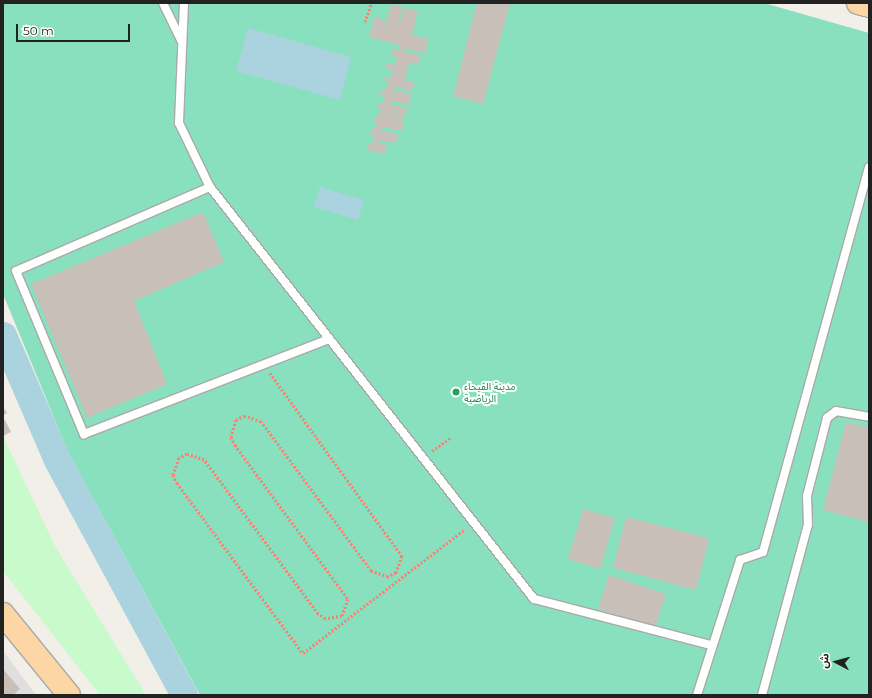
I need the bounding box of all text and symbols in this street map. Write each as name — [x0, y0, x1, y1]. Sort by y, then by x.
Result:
scale bar — [18, 16, 132, 42]
text: 50 m — [23, 23, 54, 38]
place label: مدينة الفيحاء الرياضية — [464, 380, 516, 404]
marker: مدينة الفيحاء الرياضية — [451, 387, 461, 397]
north arrow — [816, 642, 856, 682]
text: ش — [816, 653, 832, 669]

